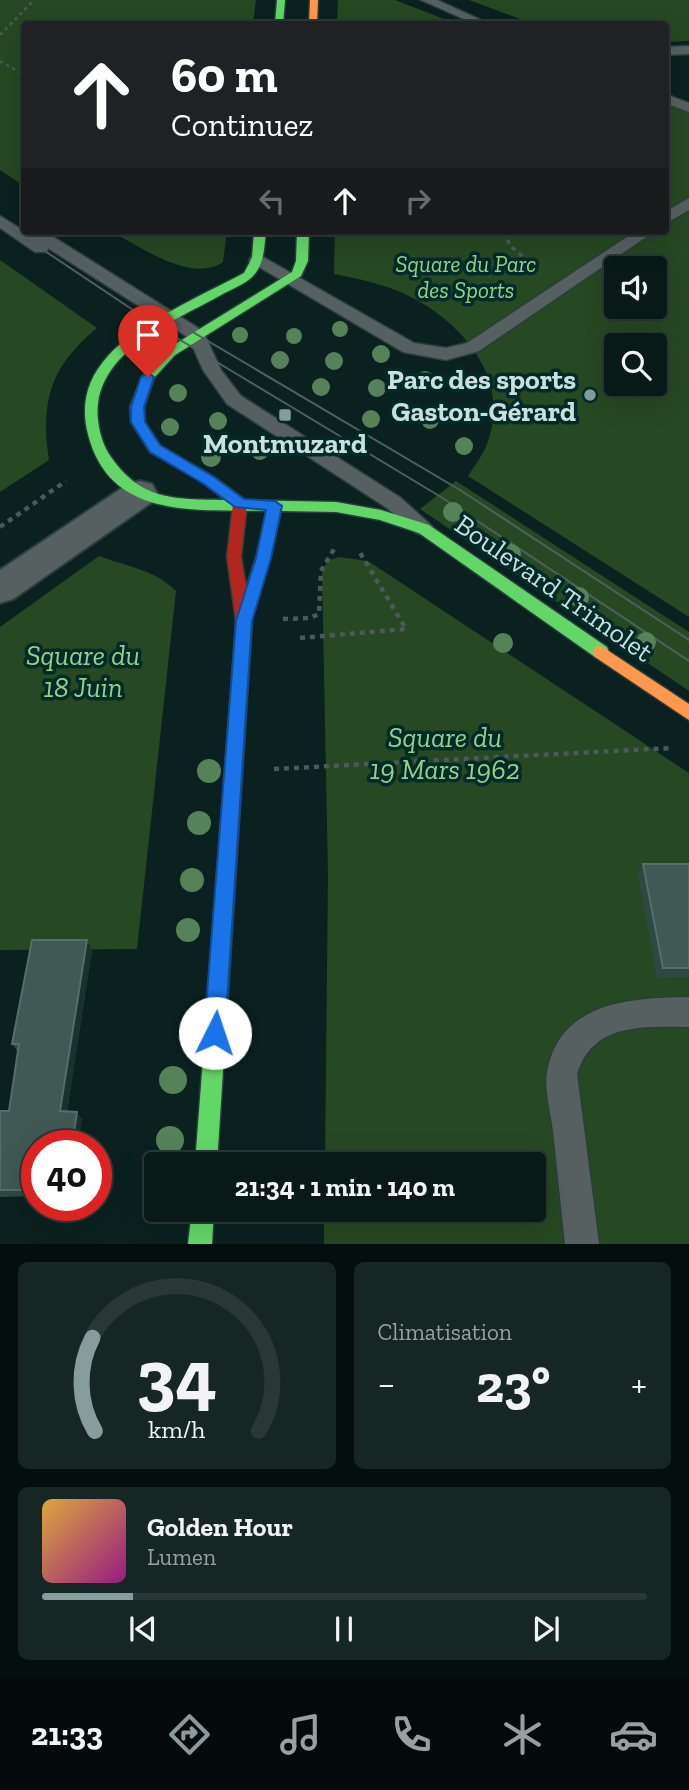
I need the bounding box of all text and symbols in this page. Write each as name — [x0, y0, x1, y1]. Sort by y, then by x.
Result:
text: 60 m — [171, 46, 278, 105]
icon: ahead — [56, 49, 147, 140]
text: Continuez — [171, 106, 313, 144]
icon: left — [253, 182, 291, 220]
icon: ahead — [326, 182, 364, 220]
icon: right — [399, 182, 437, 220]
park label: Square du Parc des Sports — [396, 250, 537, 304]
map controls — [604, 256, 667, 396]
button: sound — [604, 256, 667, 319]
pin — [118, 305, 178, 377]
icon: arrive — [129, 316, 167, 354]
button: search — [604, 333, 667, 396]
place label: Parc des sports Gaston-Gérard — [387, 363, 576, 428]
marker: Parc des sports Gaston-Gérard — [582, 387, 598, 403]
marker: Montmuzard — [277, 407, 293, 423]
place label: Montmuzard — [203, 427, 367, 460]
street label: Boulevard Trimolet — [449, 507, 660, 669]
park label: Square du 18 Juin — [26, 639, 140, 704]
park label: Square du 19 Mars 1962 — [370, 721, 520, 786]
position arrow — [178, 996, 252, 1070]
speed limit sign: 40 — [21, 1130, 112, 1221]
text: 21:34 · 1 min · 140 m — [235, 1171, 455, 1203]
text: Climatisation — [378, 1318, 512, 1346]
text: 34 — [137, 1333, 217, 1421]
text: 23° — [476, 1353, 550, 1415]
text: − — [378, 1361, 395, 1407]
text: + — [631, 1361, 647, 1407]
text: km/h — [148, 1414, 205, 1444]
text: Golden Hour — [147, 1511, 293, 1543]
text: Lumen — [147, 1543, 216, 1571]
icon: previous — [124, 1610, 162, 1648]
icon: pause — [325, 1610, 363, 1648]
icon: next — [527, 1610, 565, 1648]
icon: directions — [165, 1710, 214, 1759]
icon: music — [276, 1710, 325, 1759]
icon: phone — [387, 1710, 436, 1759]
icon: climate — [498, 1710, 547, 1759]
icon: car — [609, 1710, 658, 1759]
text: 21:33 — [31, 1715, 103, 1753]

